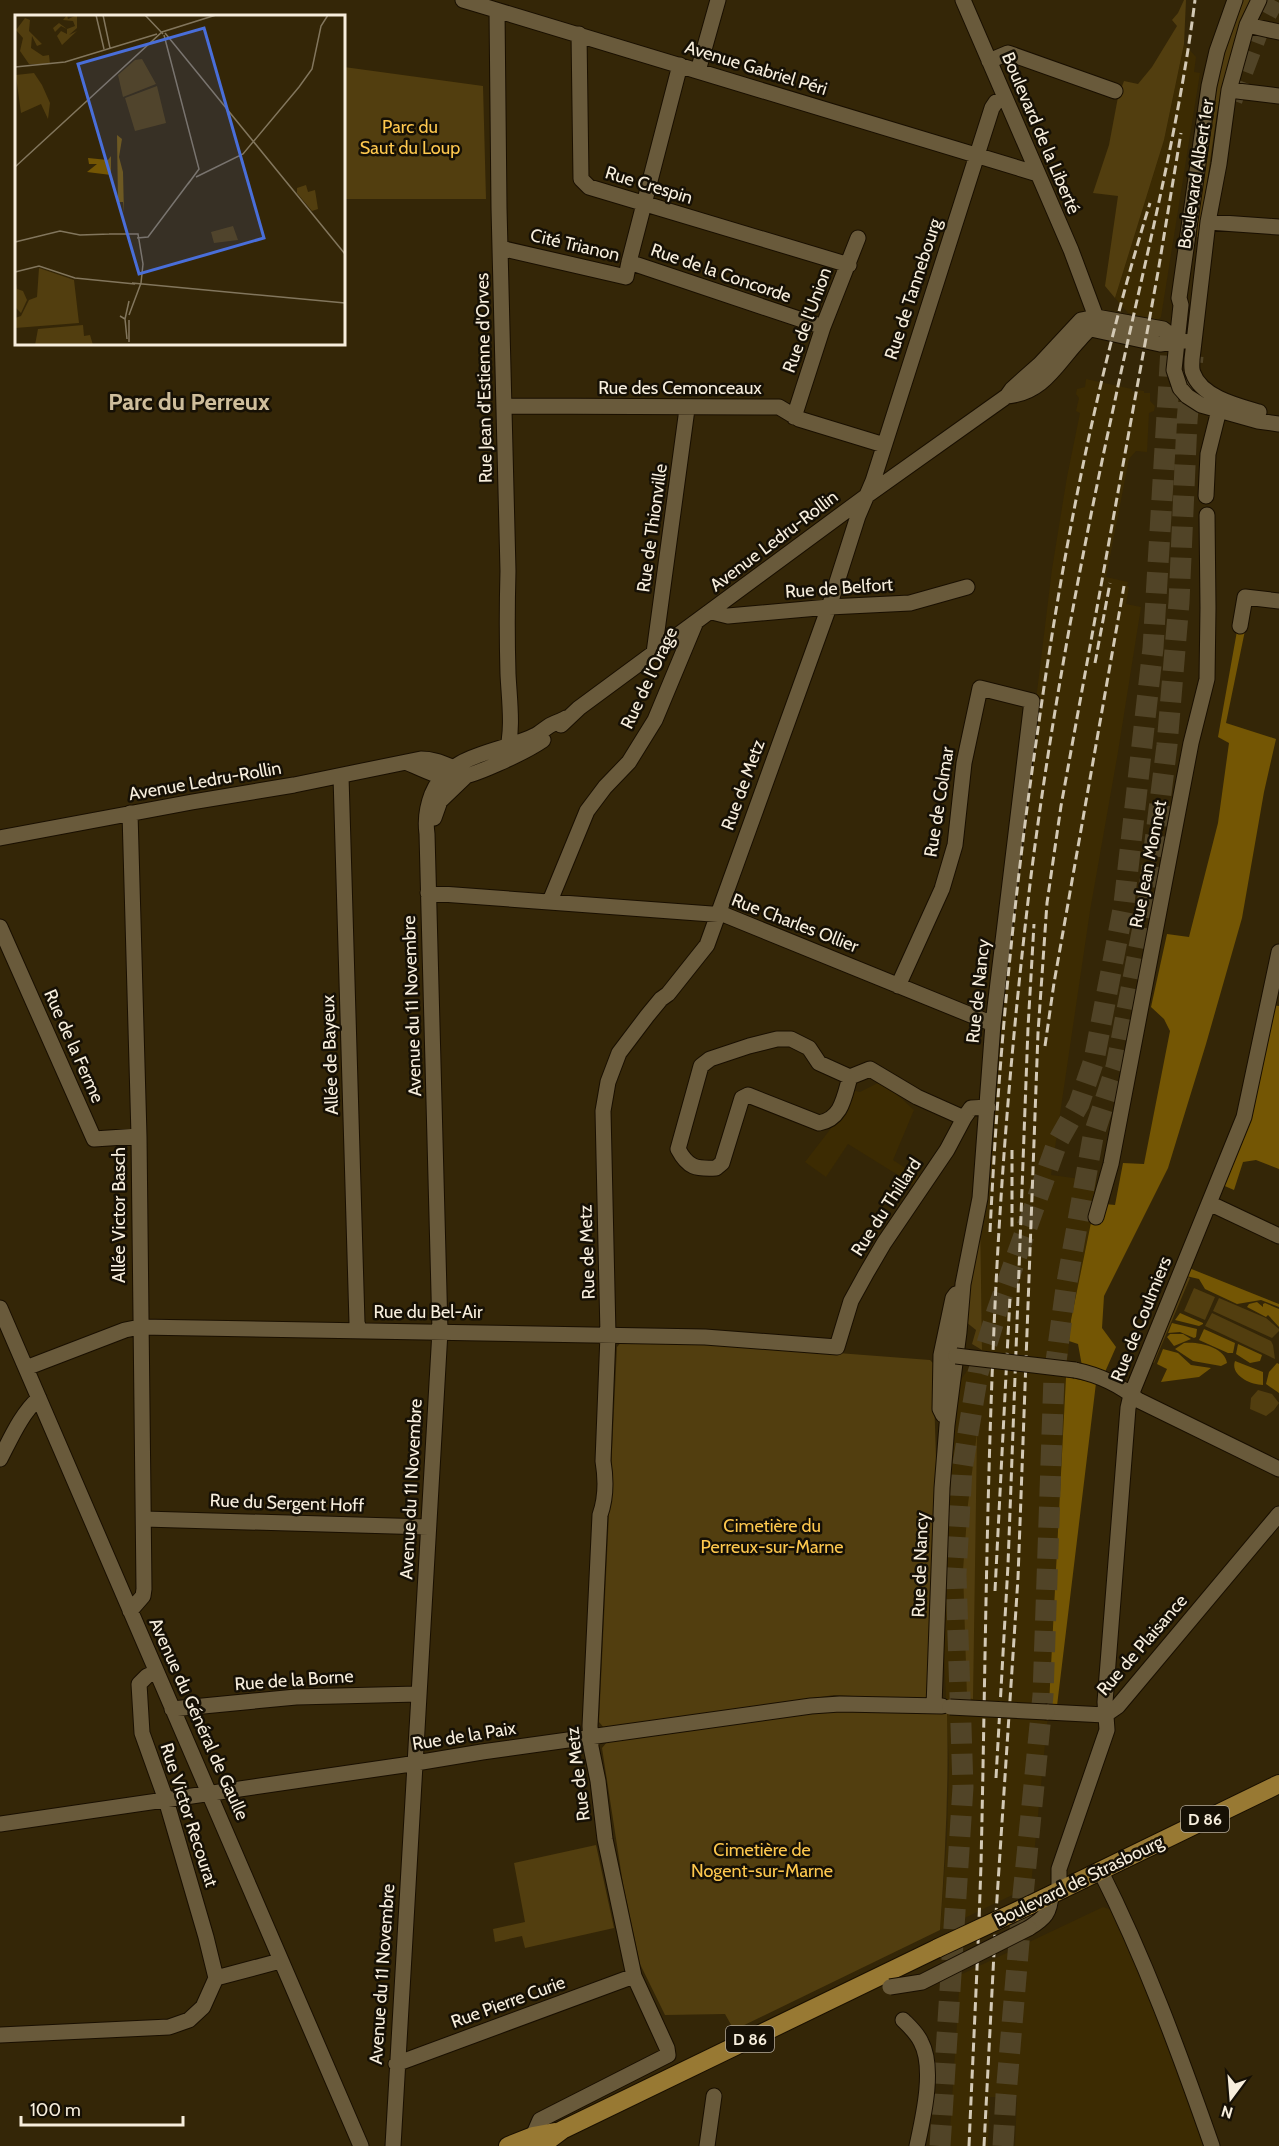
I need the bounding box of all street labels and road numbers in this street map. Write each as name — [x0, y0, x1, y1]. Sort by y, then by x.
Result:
street label: Avenue Gabriel Péri — [682, 36, 830, 100]
street label: Boulevard de la Liberté — [997, 49, 1085, 217]
street label: Boulevard Albert 1er — [1173, 97, 1219, 250]
street label: Rue Crespin — [603, 161, 695, 209]
street label: Rue de Tannebourg — [880, 215, 946, 362]
street label: Cité Trianon — [528, 224, 622, 266]
street label: Rue de la Concorde — [648, 239, 794, 307]
street label: Rue de l'Union — [778, 264, 836, 376]
street label: Rue Jean d'Estienne d'Orves — [471, 273, 497, 483]
street label: Rue des Cemonceaux — [598, 377, 762, 399]
street label: Rue de Thionville — [632, 462, 672, 594]
street label: Avenue Ledru-Rollin — [706, 486, 842, 596]
street label: Rue de Belfort — [784, 573, 894, 603]
street label: Rue de l'Orage — [616, 624, 682, 732]
street label: Rue de Metz — [716, 736, 770, 833]
street label: Rue de Colmar — [919, 745, 959, 859]
street label: Avenue Ledru-Rollin — [127, 757, 283, 805]
street label: Rue Jean Monnet — [1125, 798, 1171, 930]
street label: Rue Charles Ollier — [728, 889, 862, 957]
street label: Avenue du 11 Novembre — [398, 915, 426, 1097]
street label: Rue de Nancy — [962, 938, 994, 1044]
street label: Rue de la Ferme — [39, 986, 109, 1106]
street label: Allée de Bayeux — [317, 994, 343, 1115]
street label: Allée Victor Basch — [108, 1147, 130, 1283]
street label: Rue du Thillard — [846, 1154, 926, 1260]
street label: Rue de Metz — [574, 1204, 600, 1300]
street label: Rue de Coulmiers — [1106, 1253, 1176, 1385]
street label: Rue du Bel-Air — [373, 1301, 483, 1323]
street label: Avenue du 11 Novembre — [395, 1398, 427, 1580]
street label: Rue du Sergent Hoff — [209, 1489, 365, 1517]
street label: Rue de Nancy — [907, 1512, 933, 1618]
street label: Rue de Plaisance — [1092, 1590, 1192, 1700]
street label: Avenue du Général de Gaulle — [144, 1615, 254, 1823]
street label: Rue de la Borne — [234, 1665, 354, 1695]
street label: Rue de la Paix — [411, 1717, 518, 1755]
street label: Rue de Metz — [561, 1725, 595, 1822]
street label: Rue Victor Recourat — [155, 1740, 223, 1890]
road number: D 86 — [1181, 1806, 1229, 1832]
street label: Boulevard de Strasbourg — [991, 1830, 1168, 1932]
street label: Avenue du 11 Novembre — [365, 1883, 399, 2065]
street label: Rue Pierre Curie — [448, 1971, 568, 2033]
road number: D 86 — [726, 2026, 774, 2052]

